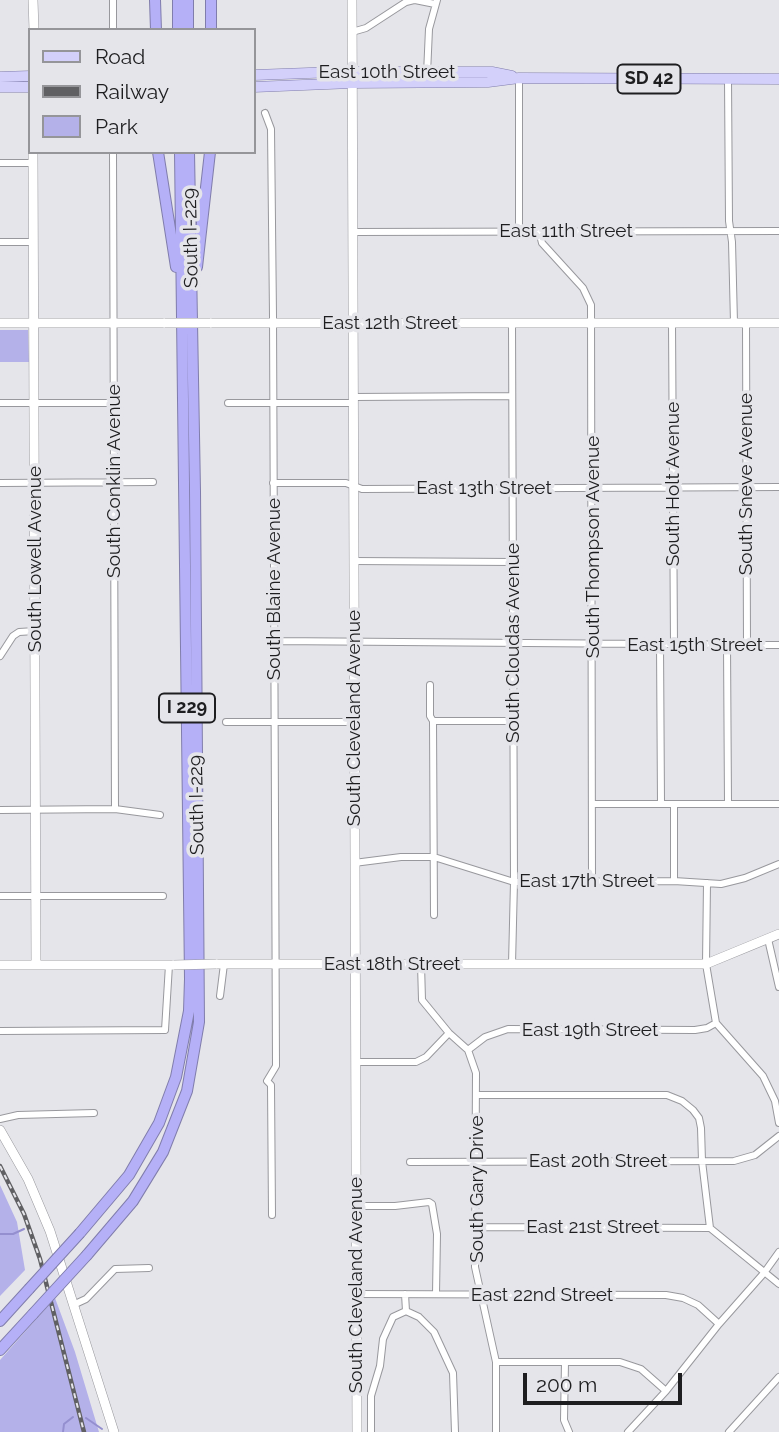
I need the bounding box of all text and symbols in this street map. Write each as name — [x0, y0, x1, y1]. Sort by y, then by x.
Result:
legend — [28, 28, 256, 154]
text: Road — [95, 44, 145, 69]
street label: East 10th Street — [319, 61, 455, 83]
road number: SD 42 — [618, 64, 680, 94]
text: Railway — [95, 79, 169, 104]
text: Park — [95, 114, 138, 139]
street label: South I-229 — [179, 188, 203, 288]
street label: East 11th Street — [499, 220, 633, 242]
street label: East 12th Street — [322, 312, 458, 334]
street label: South Conklin Avenue — [103, 384, 125, 578]
street label: South Sneve Avenue — [735, 393, 757, 575]
street label: South Holt Avenue — [662, 402, 684, 566]
street label: South Thompson Avenue — [582, 436, 604, 658]
street label: South Lowell Avenue — [24, 466, 46, 652]
street label: East 13th Street — [416, 477, 552, 499]
street label: South Blaine Avenue — [263, 498, 285, 680]
street label: South Cloudas Avenue — [502, 543, 524, 743]
street label: South Cleveland Avenue — [343, 610, 365, 826]
street label: East 15th Street — [627, 634, 763, 656]
road number: I 229 — [159, 694, 215, 722]
street label: South I-229 — [185, 755, 209, 855]
street label: East 17th Street — [519, 870, 655, 892]
street label: East 18th Street — [324, 953, 460, 975]
street label: East 19th Street — [522, 1019, 658, 1041]
street label: South Gary Drive — [466, 1115, 488, 1263]
street label: East 20th Street — [529, 1150, 667, 1172]
street label: South Cleveland Avenue — [345, 1177, 367, 1393]
street label: East 21st Street — [526, 1216, 660, 1238]
street label: East 22nd Street — [471, 1284, 613, 1306]
scale bar — [527, 1358, 686, 1402]
text: 200 m — [536, 1372, 597, 1397]

